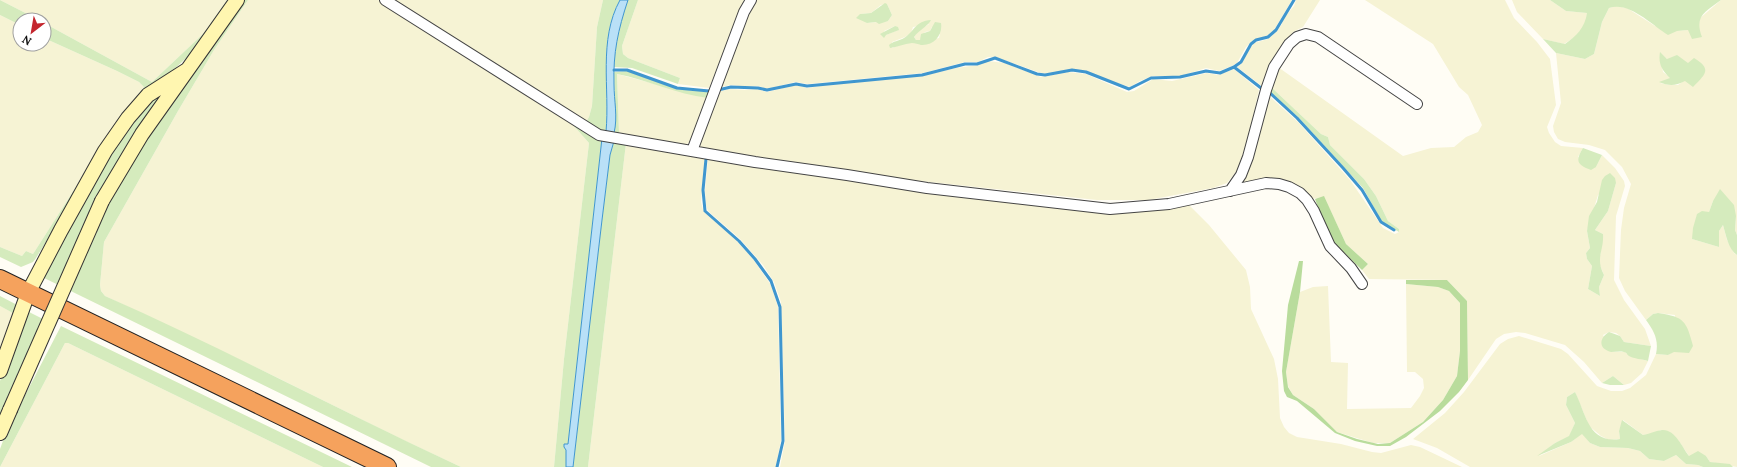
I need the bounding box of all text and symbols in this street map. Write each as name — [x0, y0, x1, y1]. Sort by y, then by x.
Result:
north arrow — [12, 12, 52, 52]
text: N — [19, 32, 34, 49]

